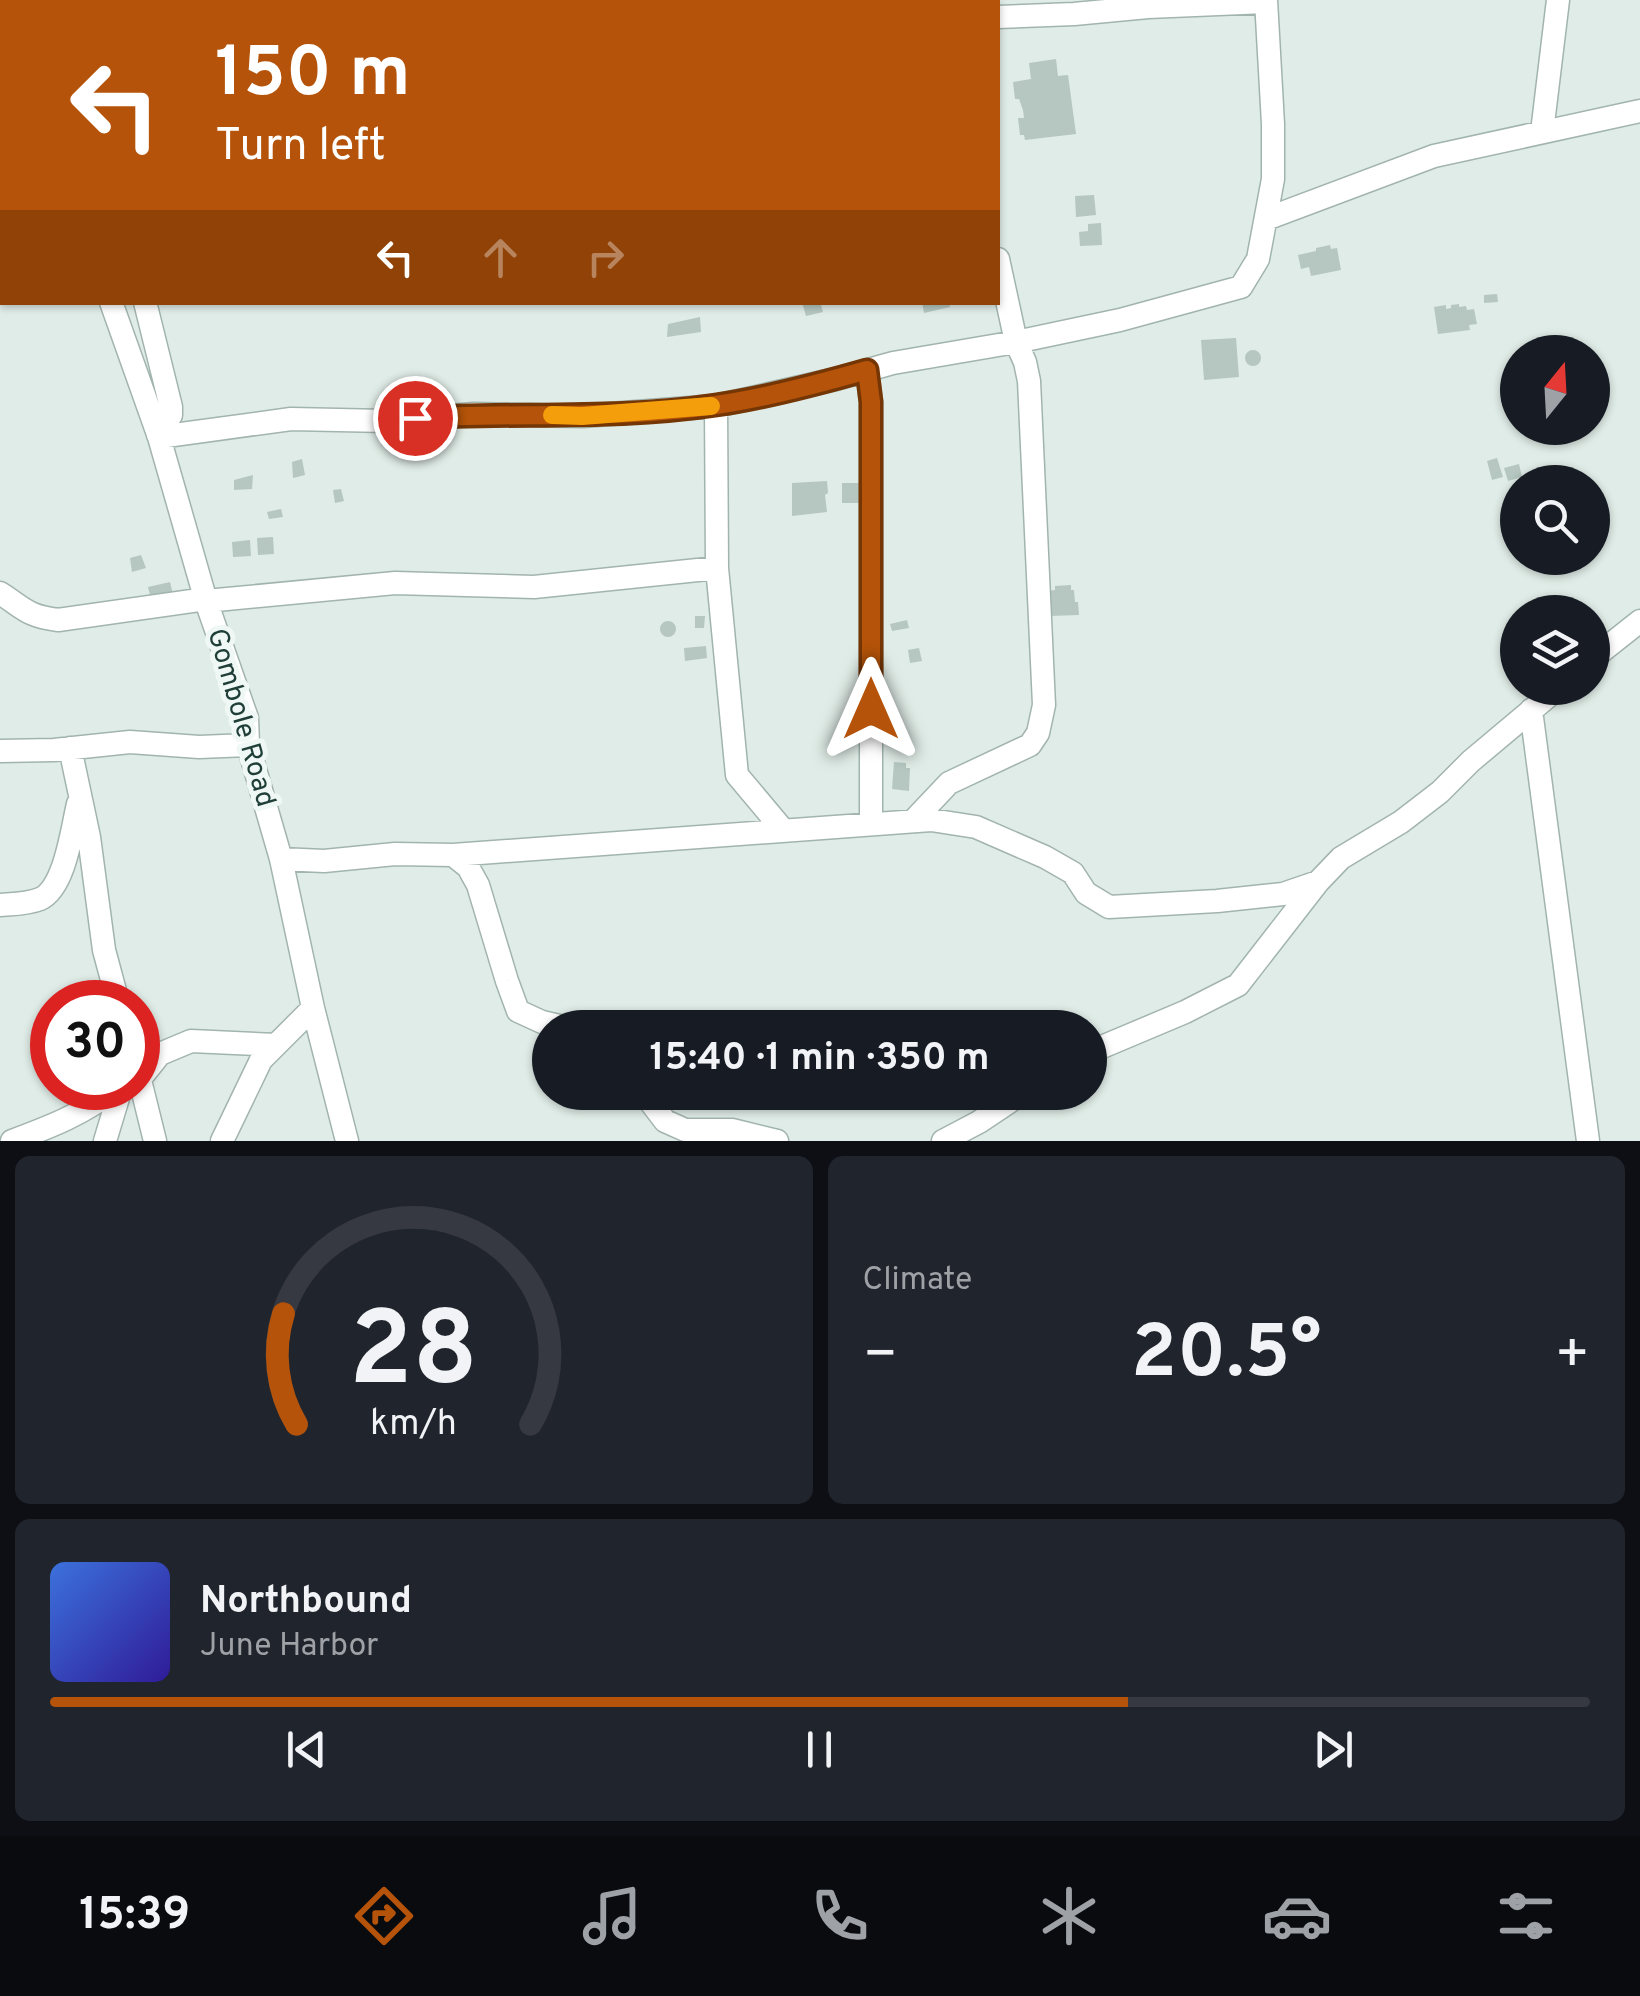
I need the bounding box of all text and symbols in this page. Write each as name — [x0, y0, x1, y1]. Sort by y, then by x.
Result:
text: 150 m — [215, 32, 410, 121]
icon: left — [50, 40, 180, 170]
text: Turn left — [215, 119, 386, 176]
icon: left — [368, 230, 423, 285]
icon: ahead — [473, 230, 528, 285]
icon: right — [578, 230, 633, 285]
north arrow — [1500, 335, 1610, 445]
map controls — [1500, 335, 1610, 705]
pin — [373, 376, 458, 461]
icon: arrive — [388, 391, 443, 446]
button: search — [1500, 465, 1610, 575]
button: layers — [1500, 595, 1610, 705]
street label: Gombole Road — [197, 625, 283, 811]
position arrow — [819, 657, 923, 761]
speed limit sign: 30 — [30, 980, 160, 1110]
text: 15:40 · 1 min · 350 m — [650, 1035, 990, 1084]
text: Climate — [863, 1261, 972, 1301]
text: 28 — [349, 1290, 478, 1422]
text: 20.5° — [1131, 1309, 1321, 1404]
text: − — [863, 1322, 898, 1392]
text: + — [1555, 1322, 1590, 1392]
text: km/h — [370, 1402, 457, 1448]
text: Northbound — [200, 1578, 412, 1627]
text: June Harbor — [200, 1627, 379, 1667]
icon: previous — [279, 1722, 334, 1777]
icon: pause — [792, 1722, 847, 1777]
icon: next — [1306, 1722, 1361, 1777]
icon: directions — [349, 1881, 419, 1951]
icon: music — [577, 1881, 647, 1951]
icon: phone — [805, 1881, 875, 1951]
icon: climate — [1034, 1881, 1104, 1951]
icon: car — [1262, 1881, 1332, 1951]
icon: filters — [1491, 1881, 1561, 1951]
text: 15:39 — [79, 1888, 190, 1945]

